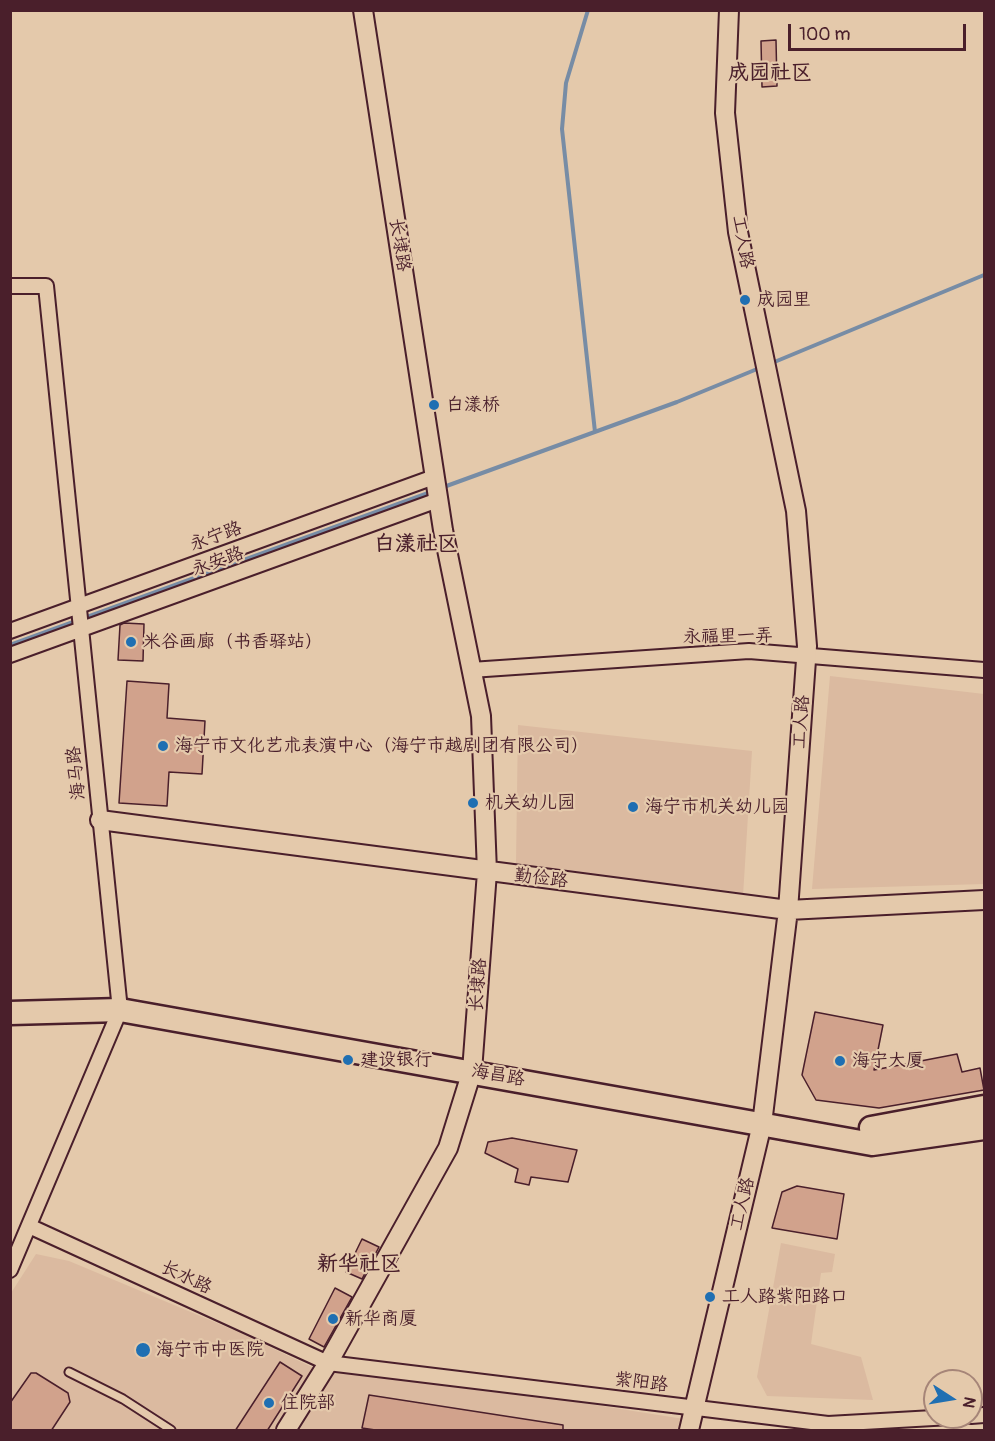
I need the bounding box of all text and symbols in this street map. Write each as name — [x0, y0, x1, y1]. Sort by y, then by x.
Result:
scale bar — [791, 12, 970, 50]
text: 100 m — [799, 23, 851, 46]
district label: 成园社区 — [728, 61, 812, 87]
street label: 工人路 — [727, 214, 757, 270]
street label: 长埭路 — [384, 217, 414, 273]
place label: 成园里 — [757, 289, 811, 311]
marker: 成园里 — [738, 293, 752, 307]
place label: 白漾桥 — [446, 394, 500, 416]
marker: 白漾桥 — [427, 398, 441, 412]
street label: 永宁路 — [187, 518, 245, 556]
district label: 白漾社区 — [374, 532, 458, 558]
street label: 永安路 — [189, 543, 247, 581]
street label: 永福里一弄 — [683, 625, 773, 649]
place label: 米谷画廊（书香驿站） — [143, 631, 323, 653]
marker: 米谷画廊（书香驿站） — [124, 635, 138, 649]
street label: 工人路 — [789, 694, 815, 750]
place label: 海宁市文化艺术表演中心（海宁市越剧团有限公司） — [175, 735, 589, 757]
marker: 海宁市文化艺术表演中心（海宁市越剧团有限公司） — [156, 739, 170, 753]
street label: 海马路 — [63, 745, 91, 801]
place label: 机关幼儿园 — [485, 792, 575, 814]
marker: 机关幼儿园 — [466, 796, 480, 810]
place label: 海宁市机关幼儿园 — [645, 796, 789, 818]
marker: 海宁市机关幼儿园 — [626, 800, 640, 814]
street label: 勤俭路 — [513, 865, 569, 893]
street label: 长埭路 — [466, 957, 492, 1013]
place label: 建设银行 — [360, 1049, 432, 1071]
place label: 海宁大厦 — [852, 1050, 924, 1072]
marker: 建设银行 — [341, 1053, 355, 1067]
marker: 海宁大厦 — [833, 1054, 847, 1068]
street label: 海昌路 — [470, 1061, 526, 1091]
street label: 工人路 — [726, 1175, 760, 1233]
district label: 新华社区 — [317, 1252, 401, 1278]
street label: 长水路 — [157, 1257, 215, 1299]
place label: 工人路紫阳路口 — [722, 1286, 848, 1308]
marker: 工人路紫阳路口 — [703, 1290, 717, 1304]
place label: 新华商厦 — [345, 1308, 417, 1330]
marker: 新华商厦 — [326, 1312, 340, 1326]
place label: 海宁市中医院 — [156, 1339, 264, 1361]
marker: 海宁市中医院 — [134, 1341, 152, 1359]
street label: 紫阳路 — [613, 1369, 669, 1397]
north arrow — [923, 1369, 983, 1429]
place label: 住院部 — [281, 1392, 335, 1414]
text: N — [958, 1395, 980, 1410]
marker: 住院部 — [262, 1396, 276, 1410]

